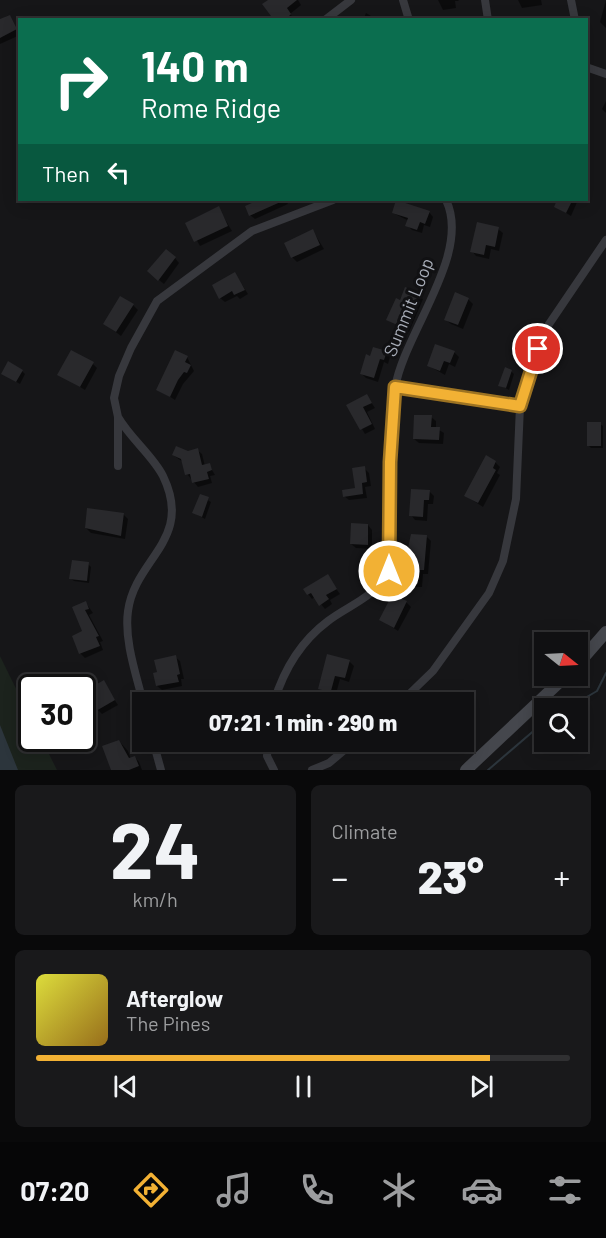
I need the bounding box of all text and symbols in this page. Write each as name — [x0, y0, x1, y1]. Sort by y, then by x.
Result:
text: 140 m — [141, 40, 249, 90]
icon: right — [42, 42, 120, 120]
text: Rome Ridge — [141, 91, 281, 123]
icon: left — [102, 156, 135, 189]
text: Then — [42, 160, 90, 186]
street label: Summit Loop — [378, 254, 438, 360]
pin — [512, 323, 563, 374]
icon: arrive — [521, 332, 554, 365]
position arrow — [357, 539, 421, 603]
north arrow — [534, 632, 588, 686]
map controls — [534, 632, 588, 752]
speed limit sign: 30 — [18, 674, 96, 752]
button: search — [534, 698, 588, 752]
text: 07:21 · 1 min · 290 m — [209, 709, 397, 735]
text: 24 — [110, 801, 201, 895]
text: Climate — [332, 819, 398, 843]
text: 23° — [418, 849, 484, 903]
text: − — [332, 857, 348, 897]
text: + — [553, 857, 570, 897]
text: km/h — [133, 887, 178, 911]
text: Afterglow — [126, 985, 223, 1011]
text: The Pines — [126, 1011, 210, 1035]
icon: previous — [109, 1070, 142, 1103]
icon: pause — [287, 1070, 320, 1103]
icon: next — [465, 1070, 498, 1103]
icon: directions — [130, 1169, 172, 1211]
icon: music — [213, 1169, 255, 1211]
icon: phone — [296, 1169, 338, 1211]
icon: climate — [378, 1169, 420, 1211]
icon: car — [461, 1169, 503, 1211]
icon: filters — [544, 1169, 586, 1211]
text: 07:20 — [20, 1174, 89, 1206]

